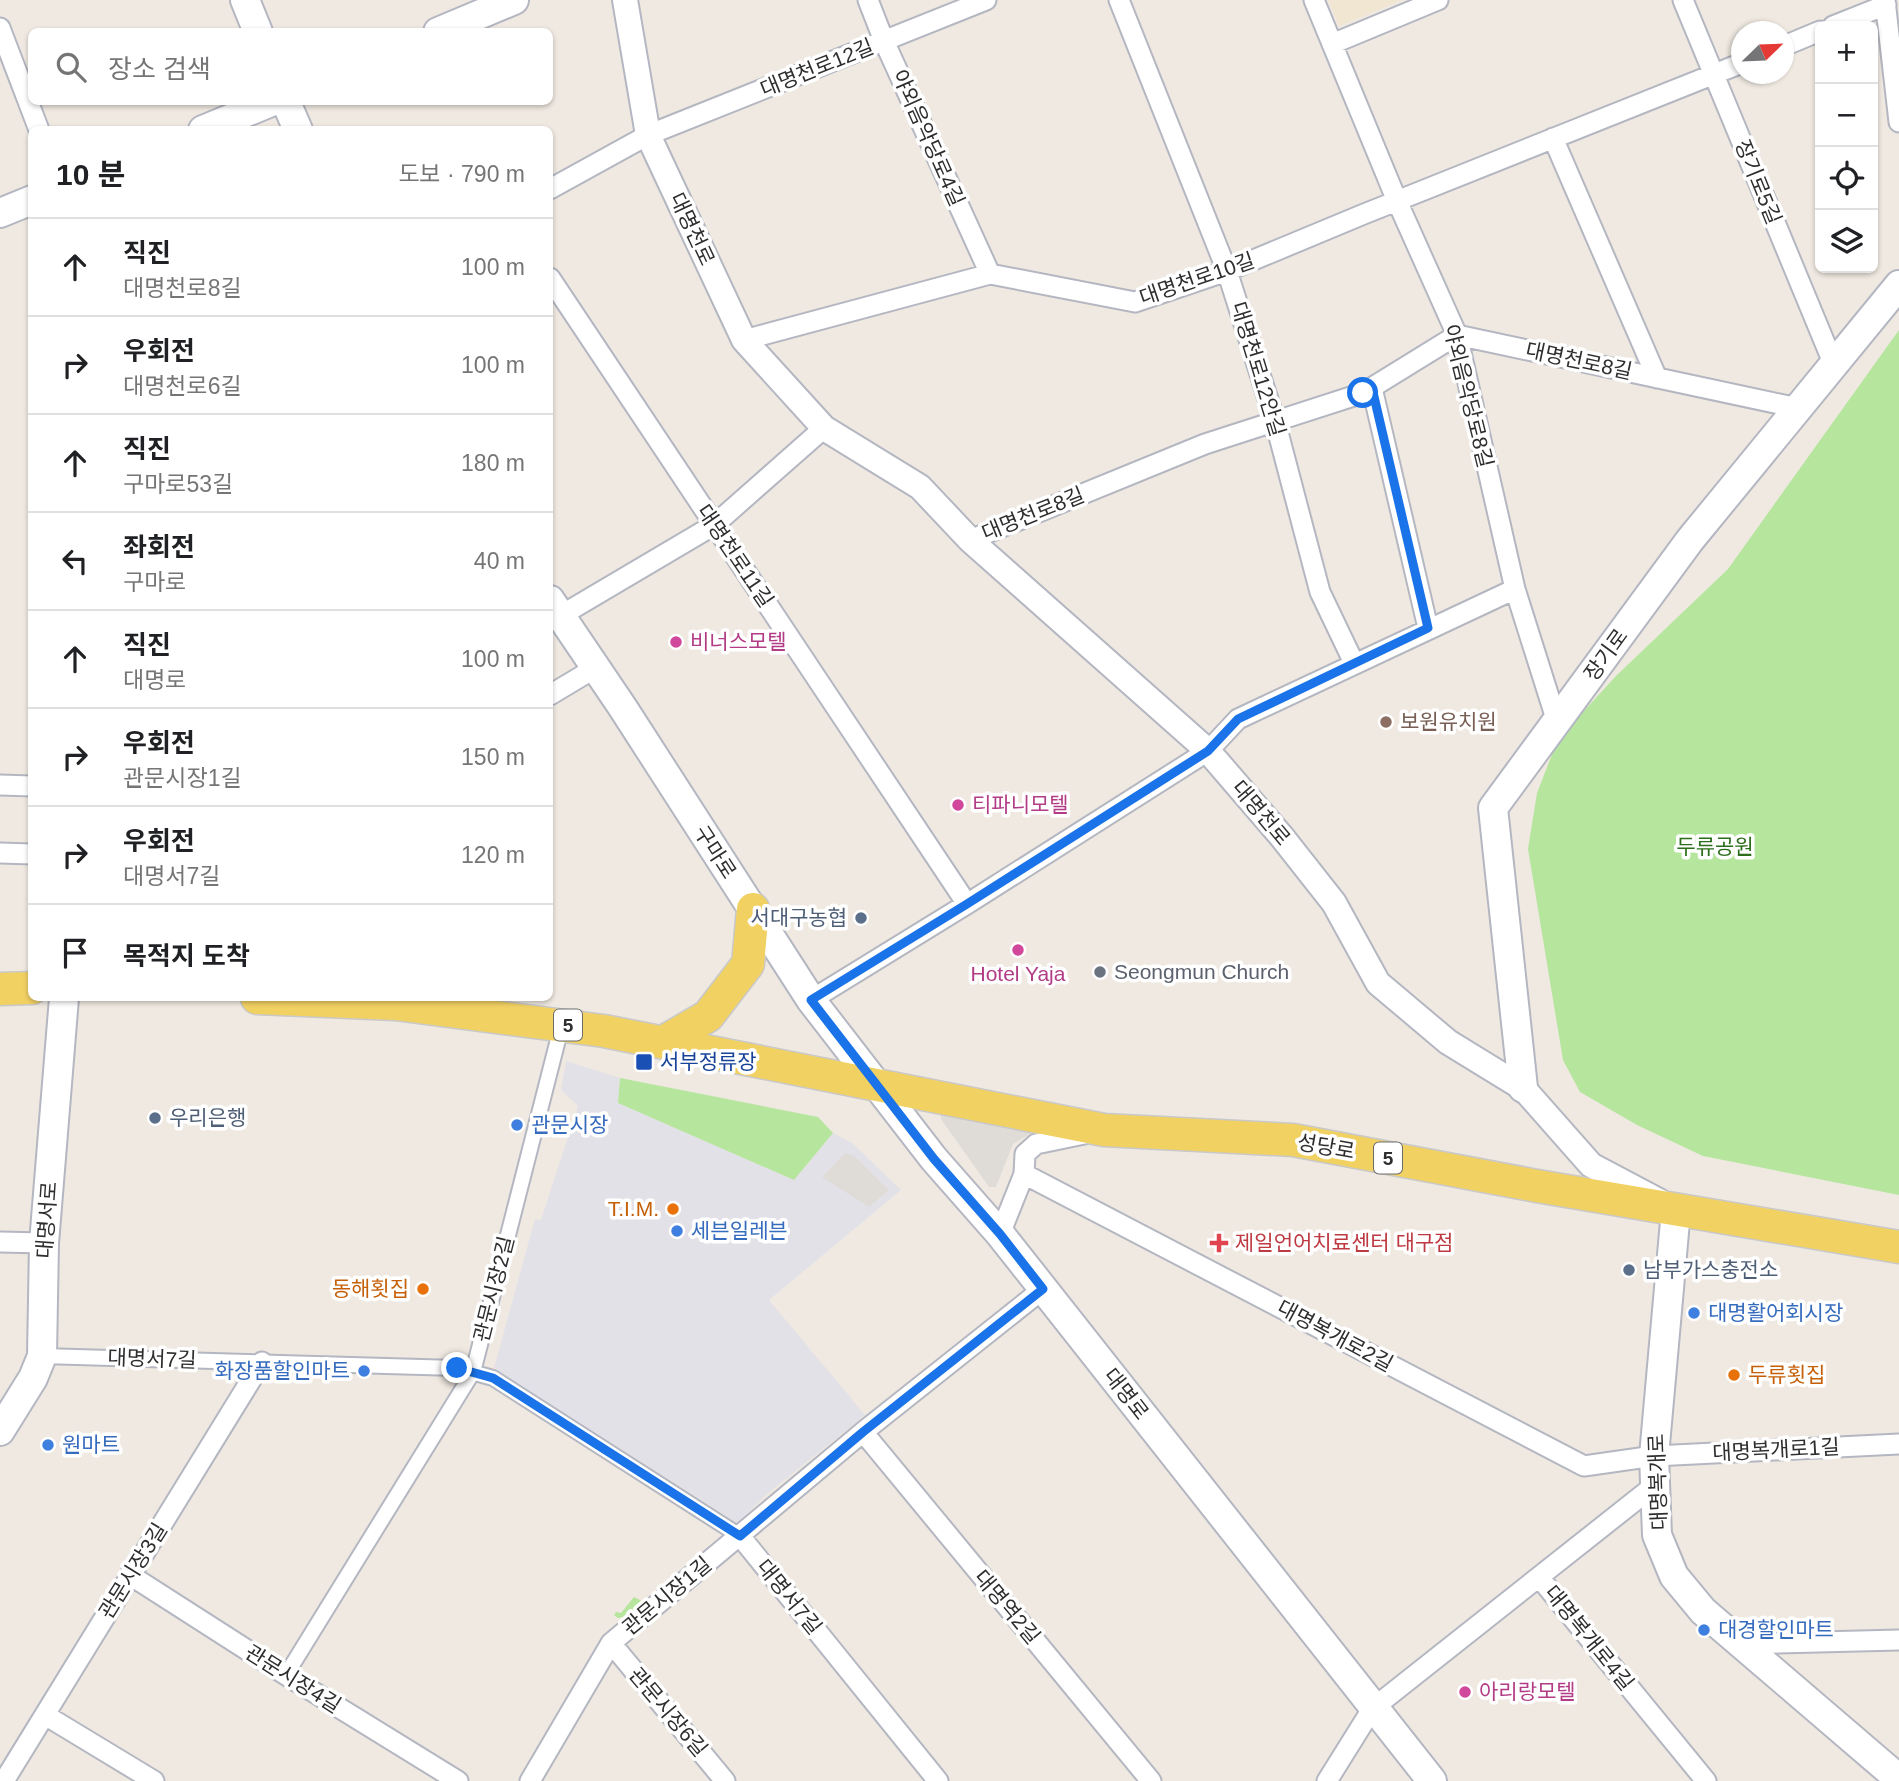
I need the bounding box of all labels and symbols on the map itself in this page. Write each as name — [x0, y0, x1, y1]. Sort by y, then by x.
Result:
north arrow — [1731, 21, 1794, 84]
street label: 대명천로12길 — [757, 34, 877, 101]
street label: 야외음악당로4길 — [888, 66, 969, 210]
street label: 장기로5길 — [1731, 136, 1786, 227]
street label: 대명천로 — [666, 189, 719, 269]
street label: 대명천로10길 — [1136, 248, 1257, 309]
street label: 대명천로12안길 — [1227, 299, 1290, 439]
street label: 야외음악당로8길 — [1440, 322, 1497, 470]
street label: 대명천로8길 — [1524, 338, 1634, 383]
route start — [1347, 377, 1378, 408]
street label: 대명천로8길 — [978, 483, 1087, 544]
street label: 대명천로11길 — [693, 500, 778, 611]
street label: 장기로 — [1579, 624, 1632, 685]
place label: 비너스모텔 — [690, 630, 787, 653]
marker: 비너스모텔 — [668, 634, 684, 650]
place label: 보원유치원 — [1400, 710, 1497, 733]
marker: 보원유치원 — [1378, 714, 1394, 730]
street label: 대명천로 — [1228, 776, 1295, 850]
place label: 티파니모텔 — [972, 793, 1069, 816]
marker: 티파니모텔 — [950, 797, 966, 813]
street label: 구마로 — [690, 821, 741, 882]
park label: 두류공원 — [1676, 835, 1754, 858]
place label: 서대구농협 — [750, 906, 847, 929]
marker: 서대구농협 — [853, 910, 869, 926]
marker: Hotel Yaja — [1010, 942, 1026, 958]
place label: Seongmun Church — [1114, 960, 1289, 983]
place label: Hotel Yaja — [971, 962, 1066, 985]
marker: Seongmun Church — [1092, 964, 1108, 980]
road number: 5 — [554, 1009, 582, 1040]
place label: 서부정류장 — [660, 1050, 757, 1073]
marker: 서부정류장 — [634, 1052, 654, 1072]
place label: 우리은행 — [169, 1106, 246, 1129]
marker: 우리은행 — [147, 1110, 163, 1126]
place label: 관문시장 — [531, 1113, 608, 1136]
marker: 관문시장 — [509, 1117, 525, 1133]
street label: 성당로 — [1296, 1130, 1357, 1163]
road number: 5 — [1374, 1142, 1402, 1174]
street label: 대명서로 — [32, 1181, 61, 1259]
place label: T.I.M. — [608, 1197, 659, 1220]
marker: T.I.M. — [665, 1201, 681, 1217]
place label: 세븐일레븐 — [691, 1219, 788, 1242]
marker: 세븐일레븐 — [669, 1223, 685, 1239]
place label: 제일언어치료센터 대구점 — [1235, 1231, 1453, 1254]
marker: 제일언어치료센터 대구점 — [1209, 1233, 1229, 1253]
street label: 관문시장2길 — [469, 1234, 518, 1344]
place label: 남부가스충전소 — [1643, 1258, 1778, 1281]
marker: 남부가스충전소 — [1621, 1262, 1637, 1278]
place label: 동해횟집 — [332, 1277, 409, 1300]
marker: 동해횟집 — [415, 1281, 431, 1297]
street label: 대명복개로2길 — [1273, 1295, 1397, 1376]
place label: 대명활어회시장 — [1708, 1301, 1843, 1324]
marker: 대명활어회시장 — [1686, 1305, 1702, 1321]
street label: 대명서7길 — [107, 1345, 197, 1372]
route end — [441, 1352, 472, 1383]
place label: 화장품할인마트 — [215, 1359, 350, 1382]
marker: 화장품할인마트 — [356, 1363, 372, 1379]
place label: 두류횟집 — [1748, 1363, 1825, 1386]
street label: 대명로 — [1099, 1364, 1153, 1424]
marker: 두류횟집 — [1726, 1367, 1742, 1383]
place label: 원마트 — [62, 1433, 120, 1456]
street label: 대명복개로 — [1644, 1433, 1671, 1531]
street label: 대명복개로1길 — [1712, 1435, 1840, 1464]
marker: 원마트 — [40, 1437, 56, 1453]
street label: 관문시장3길 — [94, 1519, 171, 1623]
street label: 관문시장1길 — [618, 1552, 716, 1639]
street label: 대명서7길 — [752, 1555, 826, 1638]
street label: 대명역2길 — [970, 1565, 1045, 1648]
street label: 대명복개로4길 — [1540, 1581, 1638, 1695]
place label: 대경할인마트 — [1718, 1618, 1834, 1641]
marker: 대경할인마트 — [1696, 1622, 1712, 1638]
street label: 관문시장4길 — [241, 1640, 345, 1717]
street label: 관문시장6길 — [625, 1663, 712, 1761]
place label: 아리랑모텔 — [1479, 1680, 1576, 1703]
marker: 아리랑모텔 — [1457, 1684, 1473, 1700]

